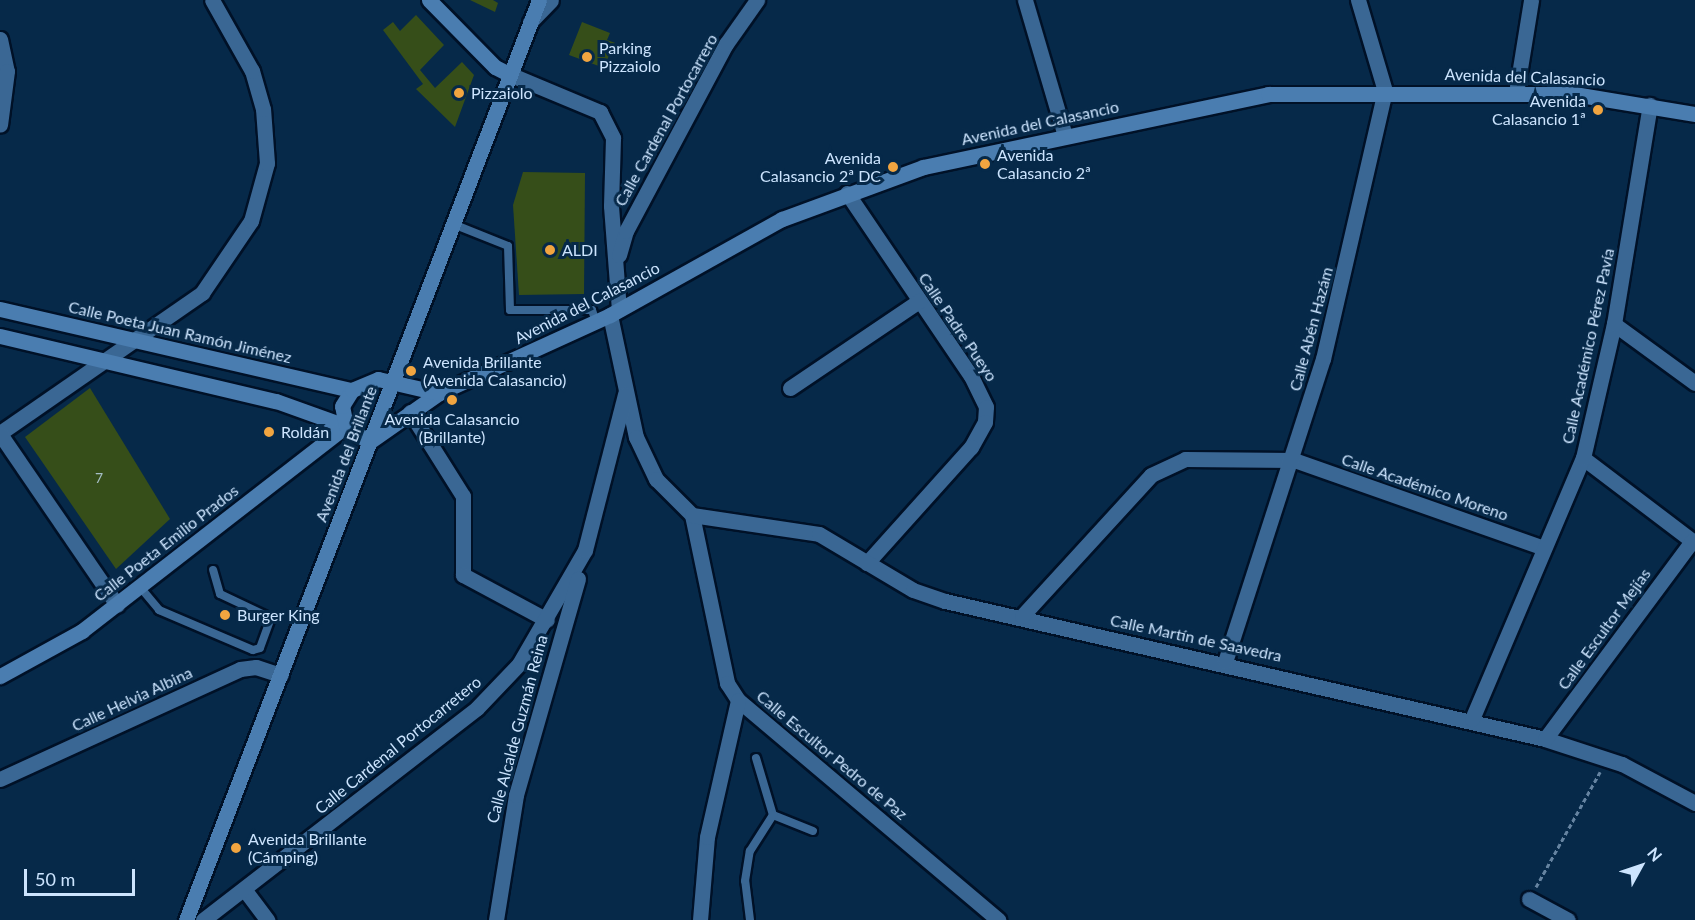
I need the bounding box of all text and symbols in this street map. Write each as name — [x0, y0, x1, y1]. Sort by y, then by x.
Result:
street label: Calle Cardenal Portocarrero — [611, 31, 721, 209]
place label: Parking Pizzaiolo — [599, 38, 661, 76]
marker: Parking Pizzaiolo — [580, 50, 594, 64]
street label: Avenida del Calasancio — [1444, 65, 1606, 89]
place label: Pizzaiolo — [471, 83, 533, 103]
marker: Pizzaiolo — [452, 86, 466, 100]
place label: Avenida Calasancio 1ª — [1492, 91, 1586, 129]
street label: Avenida del Calasancio — [960, 97, 1120, 149]
marker: Avenida Calasancio 1ª — [1591, 103, 1605, 117]
place label: Avenida Calasancio 2ª — [997, 145, 1091, 183]
place label: Avenida Calasancio 2ª DC — [760, 148, 881, 186]
marker: Avenida Calasancio 2ª — [978, 157, 992, 171]
marker: Avenida Calasancio 2ª DC — [886, 160, 900, 174]
place label: ALDI — [562, 240, 598, 260]
marker: ALDI — [543, 243, 557, 257]
street label: Calle Académico Pérez Pavía — [1558, 246, 1618, 446]
street label: Avenida del Calasancio — [511, 258, 663, 348]
street label: Calle Abén Hazám — [1285, 265, 1337, 393]
street label: Calle Padre Pueyo — [915, 269, 1001, 385]
street label: Calle Poeta Juan Ramón Jiménez — [66, 297, 294, 367]
place label: Avenida Brillante (Avenida Calasancio) — [423, 352, 566, 390]
marker: Avenida Brillante (Avenida Calasancio) — [404, 364, 418, 378]
street label: Avenida del Brillante — [311, 383, 381, 525]
marker: Avenida Calasancio (Brillante) — [445, 393, 459, 407]
place label: Avenida Calasancio (Brillante) — [384, 409, 520, 447]
place label: Roldán — [281, 422, 329, 442]
marker: Roldán — [262, 425, 276, 439]
street label: Calle Académico Moreno — [1339, 449, 1511, 525]
house number: 7 — [95, 470, 103, 486]
street label: Calle Poeta Emilio Prados — [90, 481, 242, 605]
street label: Calle Escultor Mejías — [1553, 565, 1655, 693]
place label: Burger King — [237, 605, 320, 625]
marker: Burger King — [218, 608, 232, 622]
street label: Calle Martín de Saavedra — [1108, 610, 1284, 666]
street label: Calle Alcalde Guzmán Reina — [483, 632, 551, 826]
street label: Calle Helvia Albina — [68, 663, 196, 735]
street label: Calle Cardenal Portocarretero — [311, 672, 485, 818]
street label: Calle Escultor Pedro de Paz — [753, 686, 911, 824]
place label: Avenida Brillante (Cámping) — [248, 829, 367, 867]
north arrow — [1611, 836, 1671, 896]
marker: Avenida Brillante (Cámping) — [229, 841, 243, 855]
text: N — [1644, 843, 1666, 865]
scale bar — [27, 857, 138, 895]
text: 50 m — [35, 868, 75, 890]

